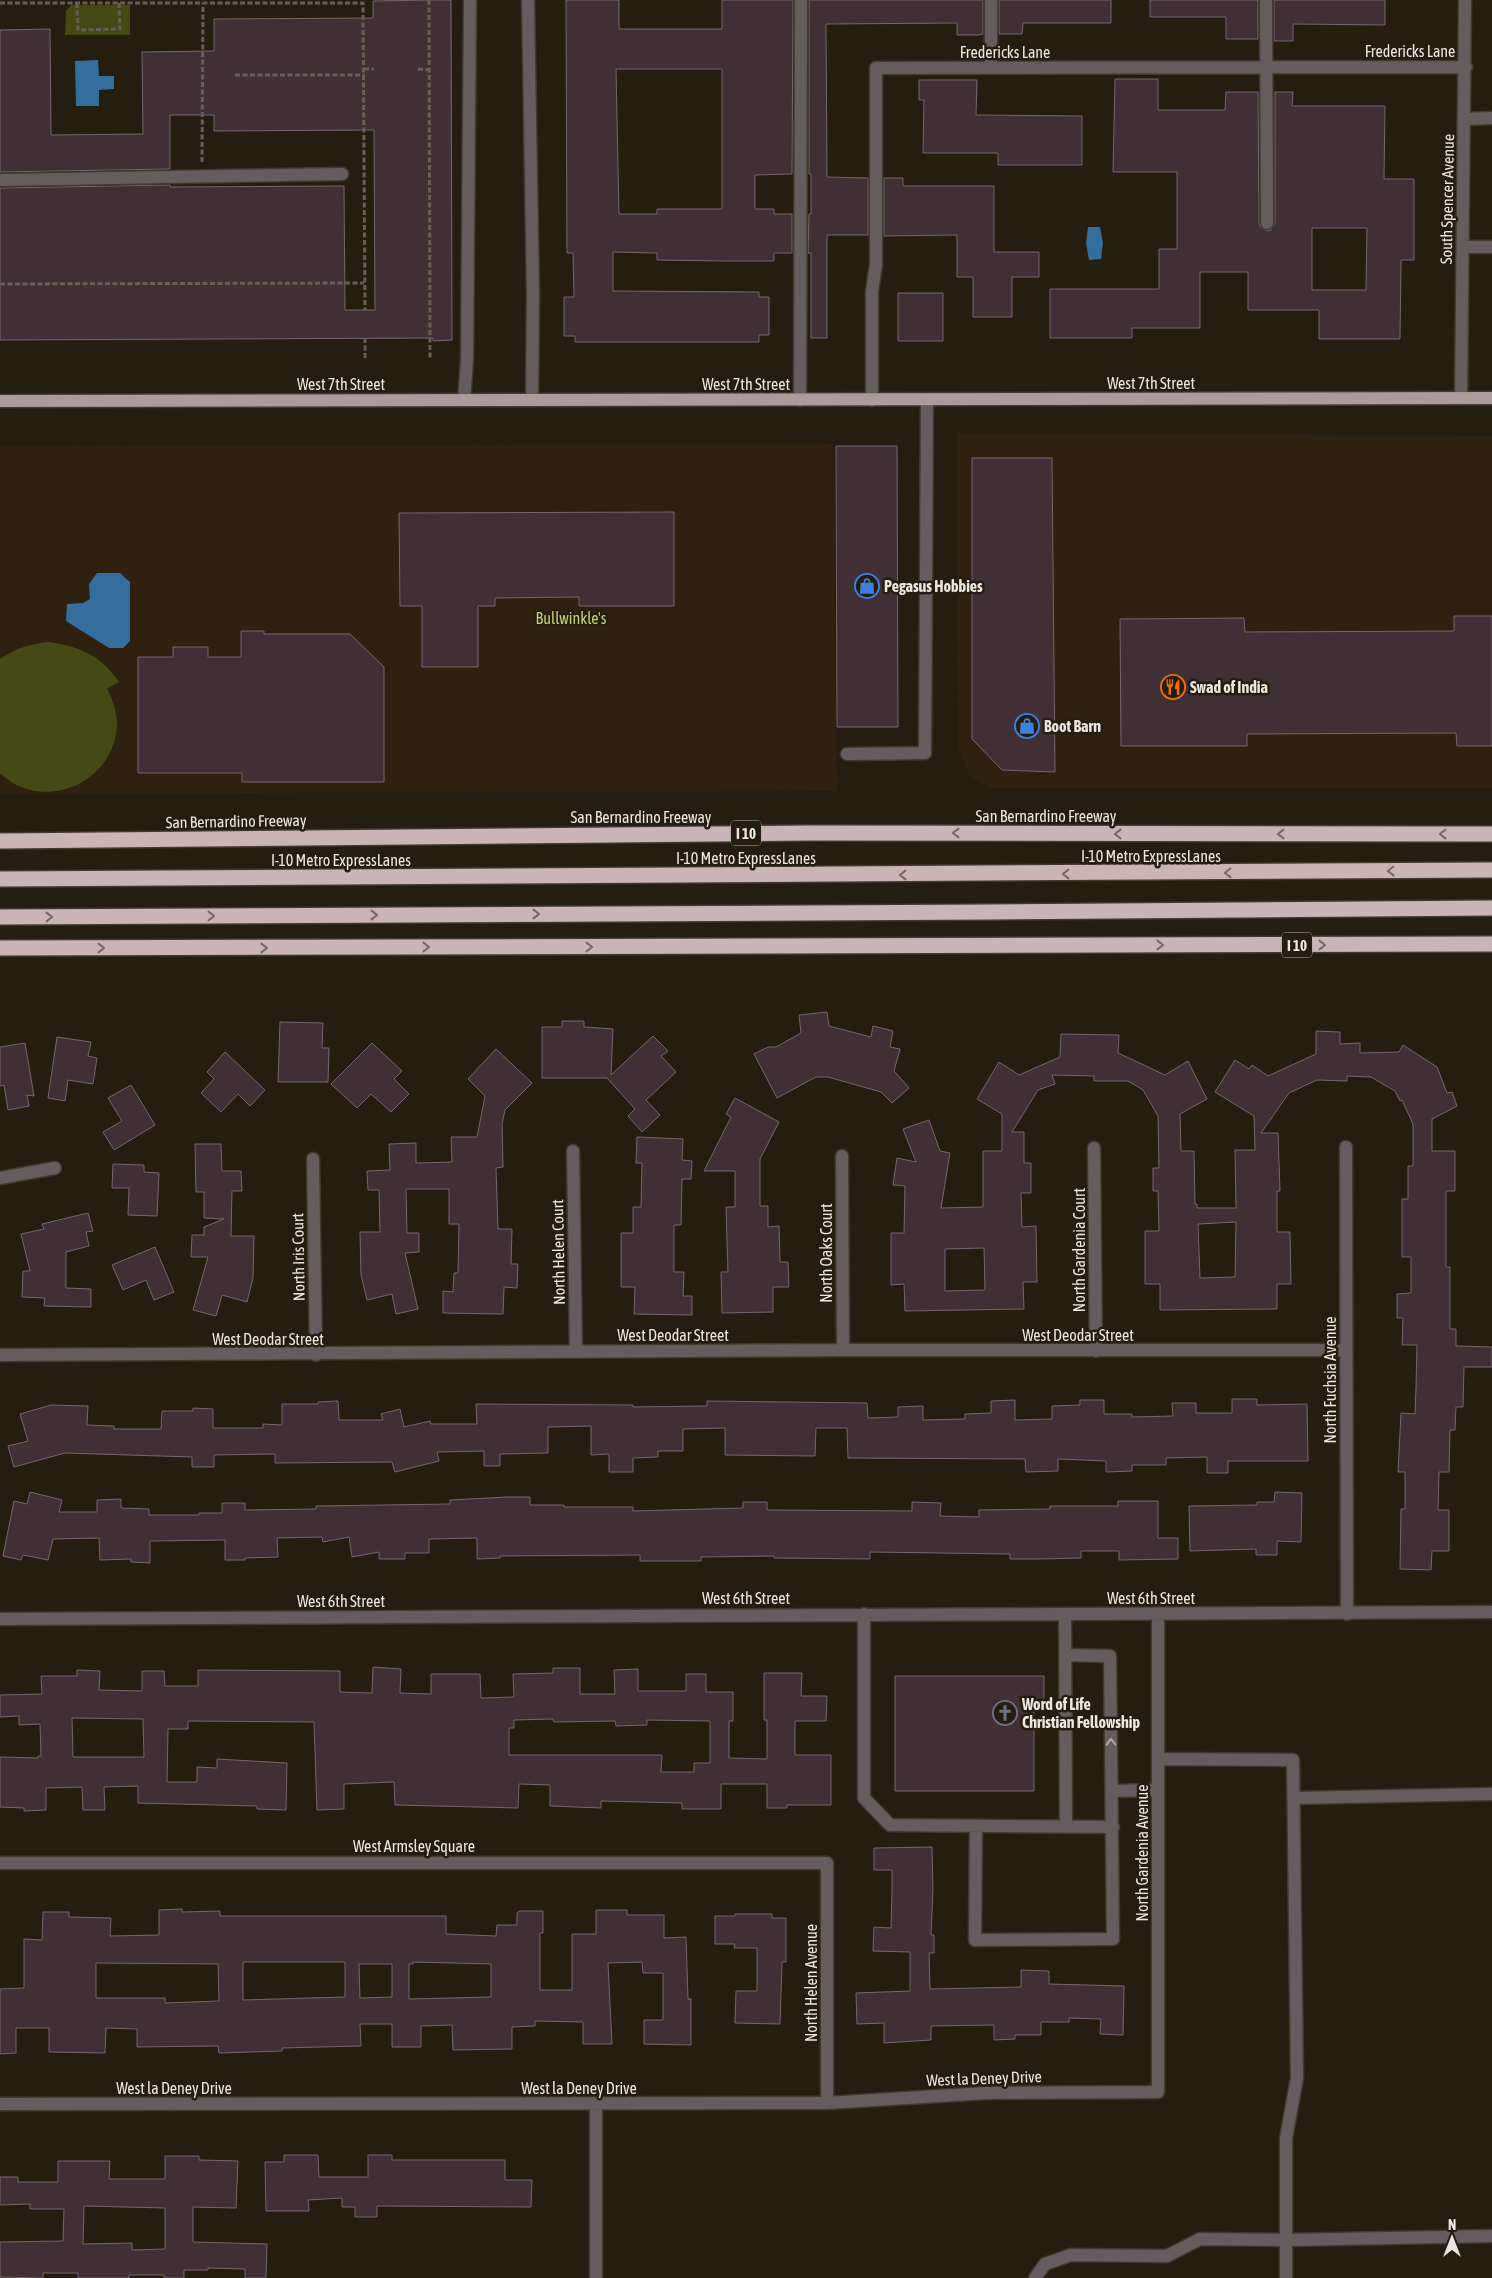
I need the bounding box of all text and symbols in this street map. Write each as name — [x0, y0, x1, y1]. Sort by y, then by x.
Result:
street label: Fredericks Lane — [1365, 42, 1455, 60]
street label: Fredericks Lane — [960, 43, 1050, 61]
street label: South Spencer Avenue — [1437, 134, 1458, 264]
street label: West 7th Street — [1107, 374, 1195, 392]
street label: West 7th Street — [297, 375, 385, 393]
street label: West 7th Street — [702, 375, 790, 393]
shop icon: Pegasus Hobbies — [854, 573, 880, 599]
place label: Pegasus Hobbies — [884, 577, 983, 595]
park label: Bullwinkle's — [536, 609, 607, 627]
restaurant icon: Swad of India — [1160, 674, 1186, 700]
place label: Swad of India — [1190, 678, 1268, 696]
shop icon: Boot Barn — [1014, 713, 1040, 739]
place label: Boot Barn — [1044, 717, 1101, 735]
street label: San Bernardino Freeway — [976, 807, 1117, 826]
street label: San Bernardino Freeway — [571, 808, 712, 827]
street label: San Bernardino Freeway — [165, 811, 307, 832]
road number: I 10 — [731, 820, 761, 846]
one-way arrow — [952, 828, 960, 838]
one-way arrow — [1114, 829, 1122, 839]
one-way arrow — [1277, 829, 1284, 839]
one-way arrow — [1439, 829, 1447, 839]
street label: I-10 Metro ExpressLanes — [1081, 847, 1221, 866]
street label: I-10 Metro ExpressLanes — [676, 849, 816, 868]
street label: I-10 Metro ExpressLanes — [271, 851, 411, 870]
one-way arrow — [1387, 866, 1394, 876]
one-way arrow — [1224, 868, 1232, 878]
one-way arrow — [1062, 869, 1070, 879]
one-way arrow — [899, 870, 907, 880]
one-way arrow — [532, 909, 540, 920]
one-way arrow — [370, 910, 378, 920]
one-way arrow — [208, 911, 215, 921]
one-way arrow — [45, 912, 53, 922]
road number: I 10 — [1282, 932, 1312, 958]
one-way arrow — [1156, 940, 1164, 950]
one-way arrow — [1319, 940, 1327, 950]
one-way arrow — [422, 942, 430, 952]
one-way arrow — [585, 942, 593, 952]
one-way arrow — [98, 943, 105, 953]
one-way arrow — [260, 943, 268, 953]
street label: North Gardenia Court — [1070, 1187, 1088, 1312]
street label: North Helen Court — [548, 1199, 568, 1305]
street label: North Oaks Court — [817, 1203, 835, 1303]
street label: North Iris Court — [288, 1212, 308, 1301]
street label: North Fuchsia Avenue — [1321, 1316, 1339, 1444]
street label: West Deodar Street — [617, 1326, 729, 1344]
street label: West Deodar Street — [1022, 1326, 1134, 1344]
street label: West Deodar Street — [212, 1330, 324, 1348]
street label: West 6th Street — [702, 1589, 790, 1607]
street label: West 6th Street — [1107, 1589, 1195, 1607]
street label: West 6th Street — [297, 1592, 385, 1610]
place label: Word of Life Christian Fellowship — [1021, 1695, 1140, 1731]
church icon: Word of Life Christian Fellowship — [992, 1700, 1018, 1726]
one-way arrow — [1106, 1738, 1116, 1746]
street label: North Gardenia Avenue — [1133, 1785, 1151, 1921]
street label: West Armsley Square — [353, 1837, 475, 1856]
street label: North Helen Avenue — [802, 1924, 820, 2042]
street label: West la Deney Drive — [926, 2067, 1042, 2090]
street label: West la Deney Drive — [116, 2079, 232, 2098]
street label: West la Deney Drive — [521, 2079, 637, 2098]
north arrow — [1427, 2213, 1477, 2263]
text: N — [1448, 2217, 1456, 2233]

